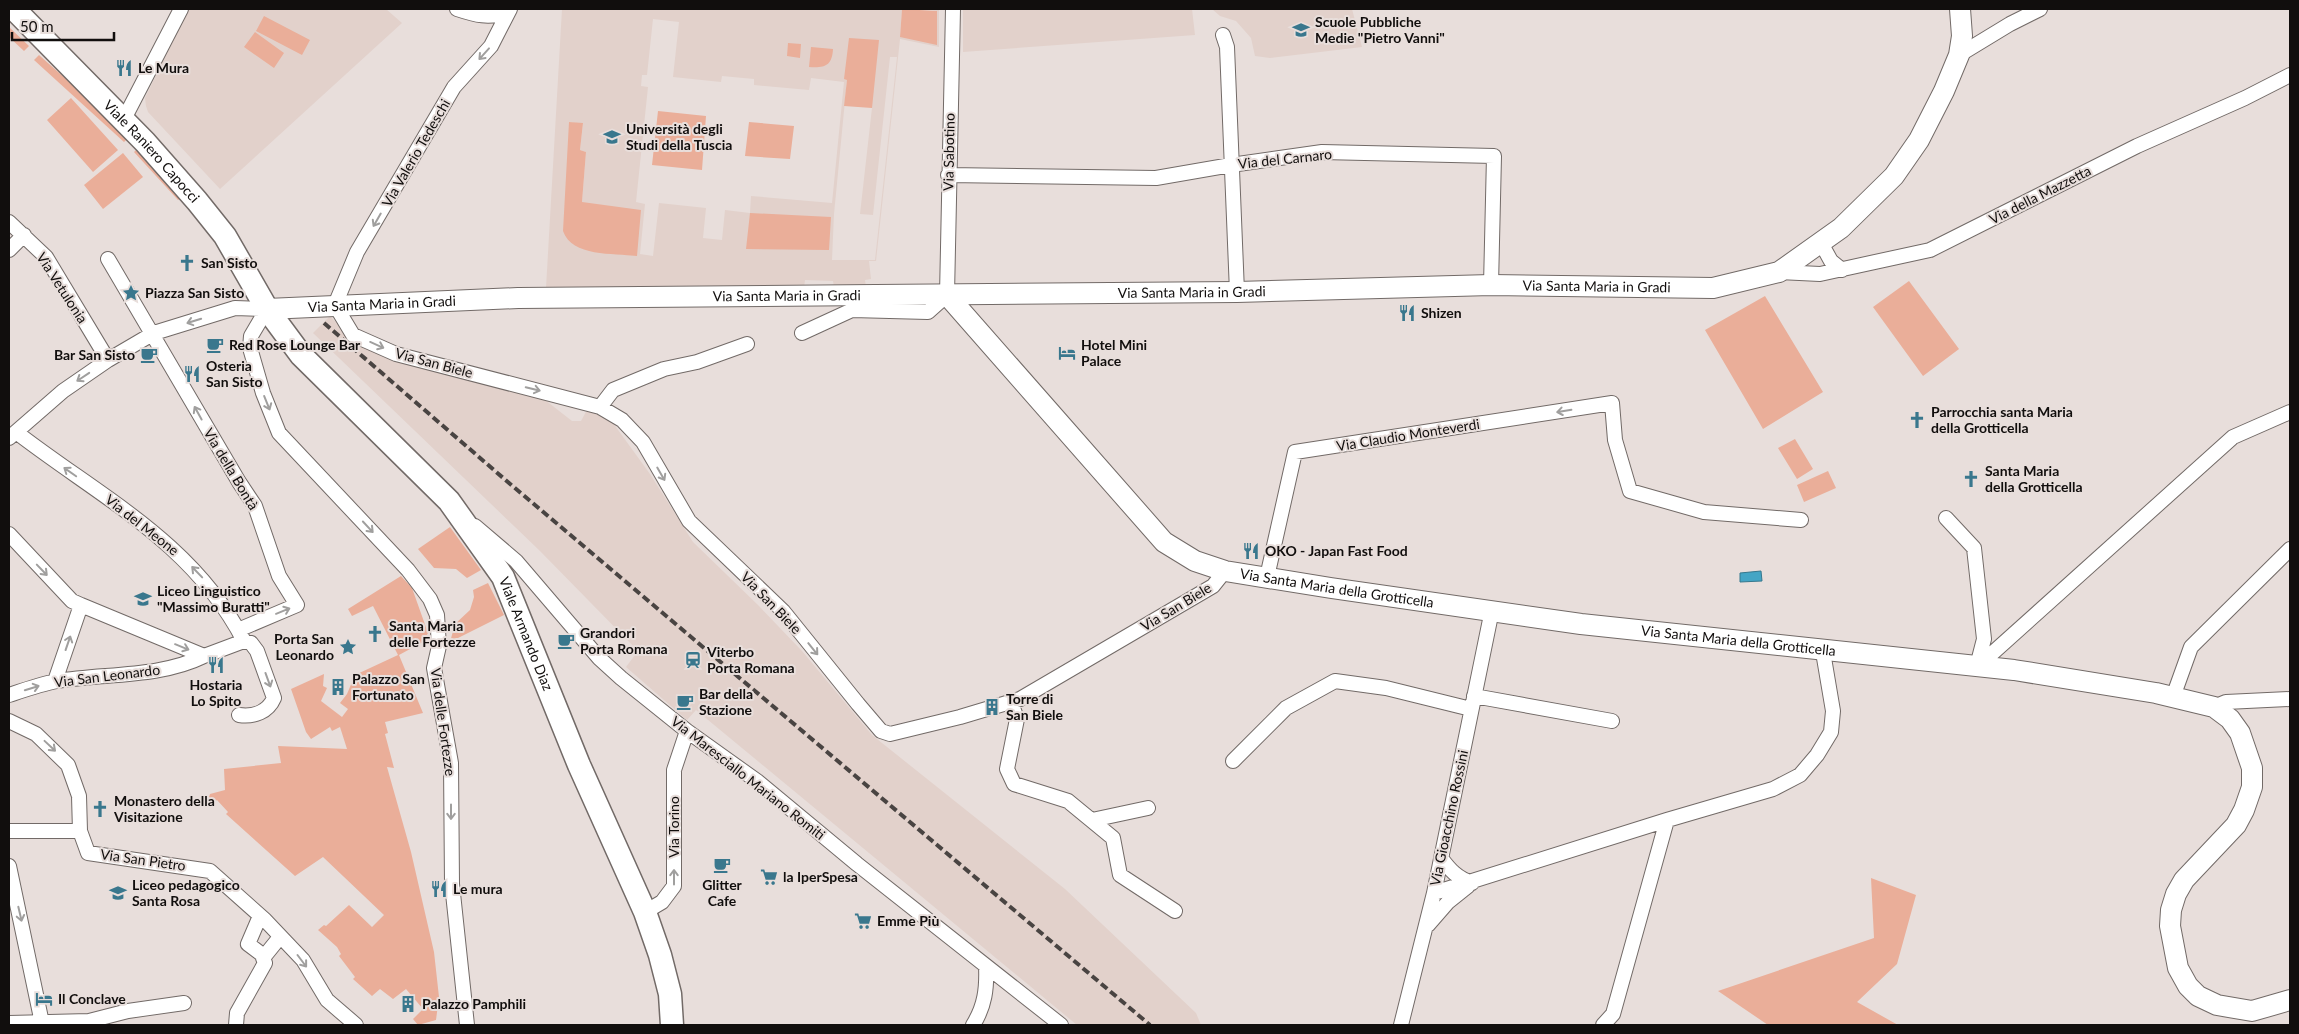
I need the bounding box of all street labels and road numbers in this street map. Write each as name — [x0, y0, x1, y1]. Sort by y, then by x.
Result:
street label: Viale Raniero Capocci — [100, 96, 203, 206]
street label: Via Valerio Tedeschi — [378, 96, 453, 210]
street label: Via Sabotino — [939, 113, 958, 191]
street label: Via del Carnaro — [1237, 145, 1333, 172]
street label: Via della Mazzetta — [1986, 162, 2094, 228]
street label: Via Vetulonia — [33, 249, 92, 326]
street label: Via Santa Maria in Gradi — [1522, 276, 1671, 295]
street label: Via Santa Maria in Gradi — [1118, 282, 1266, 301]
street label: Via Santa Maria in Gradi — [713, 286, 861, 304]
street label: Via Santa Maria in Gradi — [308, 292, 456, 315]
street label: Via San Biele — [393, 344, 475, 381]
street label: Via Claudio Monteverdi — [1335, 415, 1481, 454]
street label: Via della Bontà — [200, 425, 263, 513]
street label: Via del Meone — [102, 491, 183, 559]
street label: Via Santa Maria della Grotticella — [1239, 565, 1435, 611]
street label: Via San Biele — [738, 568, 805, 637]
street label: Viale Armando Diaz — [496, 574, 557, 693]
street label: Via San Biele — [1137, 579, 1214, 634]
street label: Via Santa Maria della Grotticella — [1640, 621, 1837, 659]
street label: Via San Leonardo — [53, 661, 161, 690]
street label: Via delle Fortezze — [428, 667, 459, 777]
street label: Via Maresciallo Mariano Romiti — [668, 712, 829, 843]
street label: Via Gioacchino Rossini — [1426, 748, 1471, 887]
street label: Via Torino — [665, 796, 682, 858]
street label: Via San Pietro — [99, 845, 187, 874]

